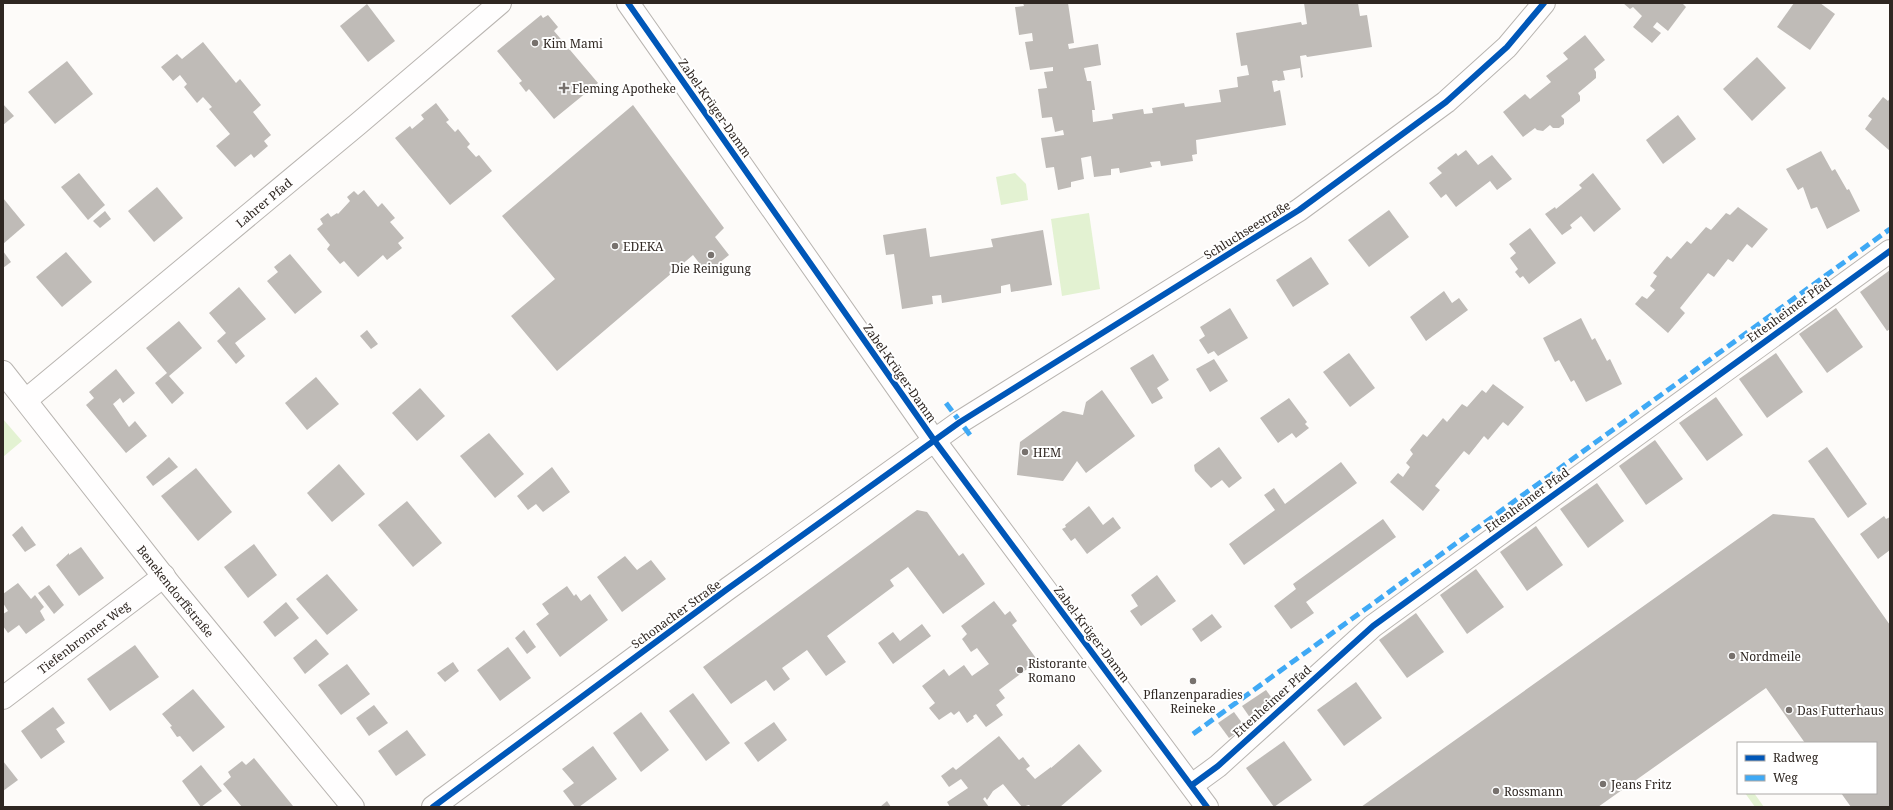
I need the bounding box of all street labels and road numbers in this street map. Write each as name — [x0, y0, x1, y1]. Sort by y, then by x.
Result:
street label: Zabel-Krüger-Damm — [674, 55, 756, 161]
street label: Lahrer Pfad — [232, 174, 296, 231]
street label: Schluchseestraße — [1200, 197, 1294, 263]
street label: Ettenheimer Pfad — [1743, 273, 1835, 346]
street label: Zabel-Krüger-Damm — [859, 320, 941, 426]
street label: Ettenheimer Pfad — [1481, 463, 1573, 536]
street label: Benekendorffstraße — [133, 541, 218, 641]
street label: Schonacher Straße — [628, 576, 724, 652]
street label: Zabel-Krüger-Damm — [1050, 582, 1134, 686]
street label: Tiefenbronner Weg — [34, 596, 134, 677]
street label: Ettenheimer Pfad — [1229, 661, 1315, 741]

